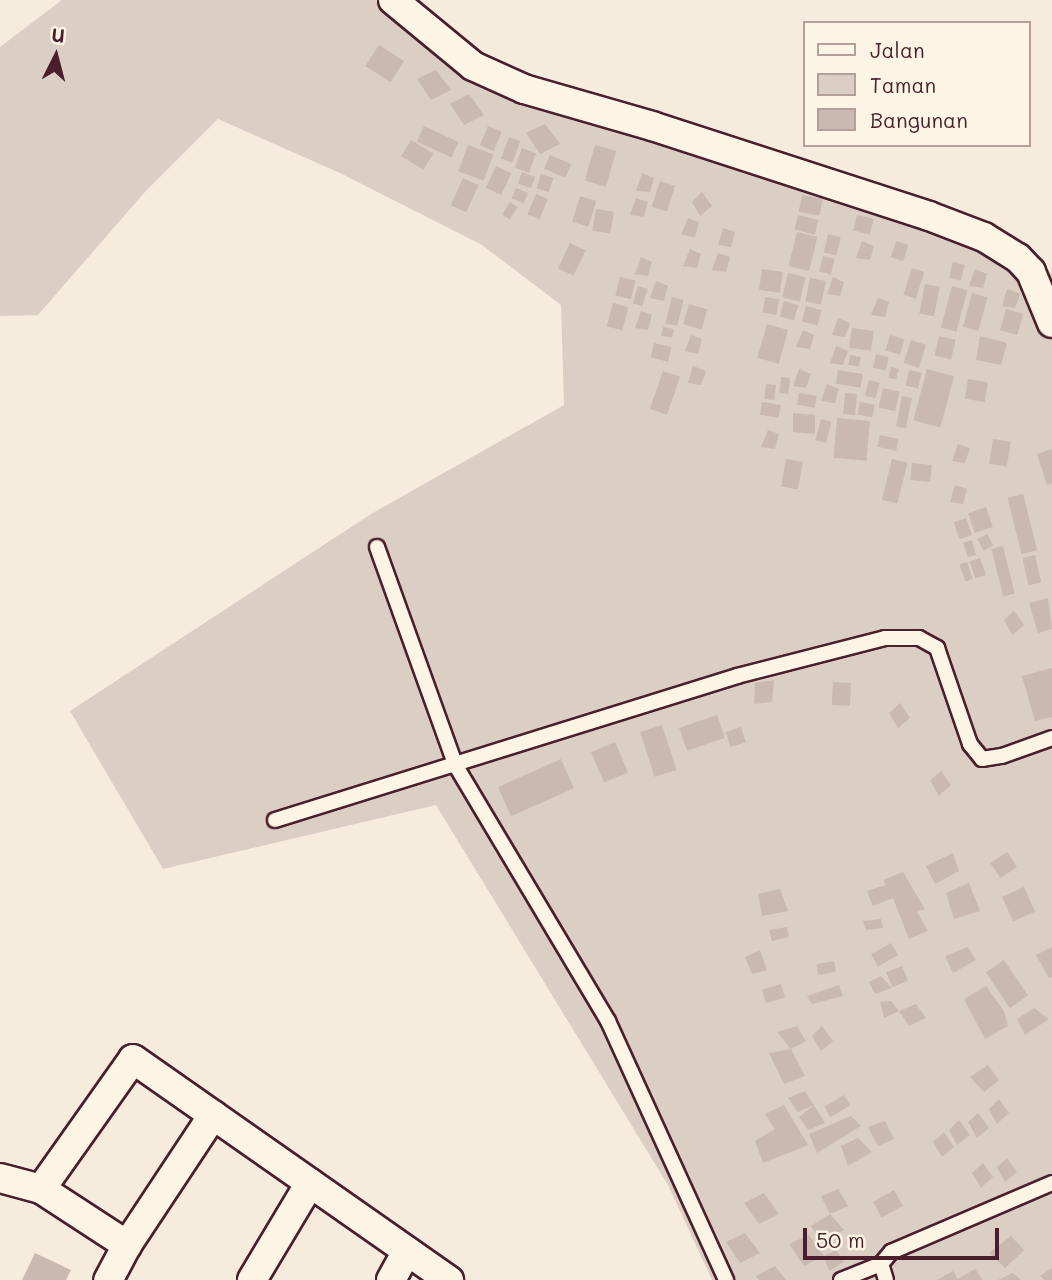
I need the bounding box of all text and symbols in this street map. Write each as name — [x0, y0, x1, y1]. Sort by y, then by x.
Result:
north arrow — [21, 21, 91, 91]
text: U — [50, 21, 66, 48]
legend — [804, 21, 1031, 147]
text: Jalan — [870, 36, 925, 63]
text: Taman — [870, 71, 936, 98]
text: Bangunan — [870, 106, 968, 133]
scale bar — [807, 1214, 1003, 1258]
text: 50 m — [816, 1226, 865, 1253]

